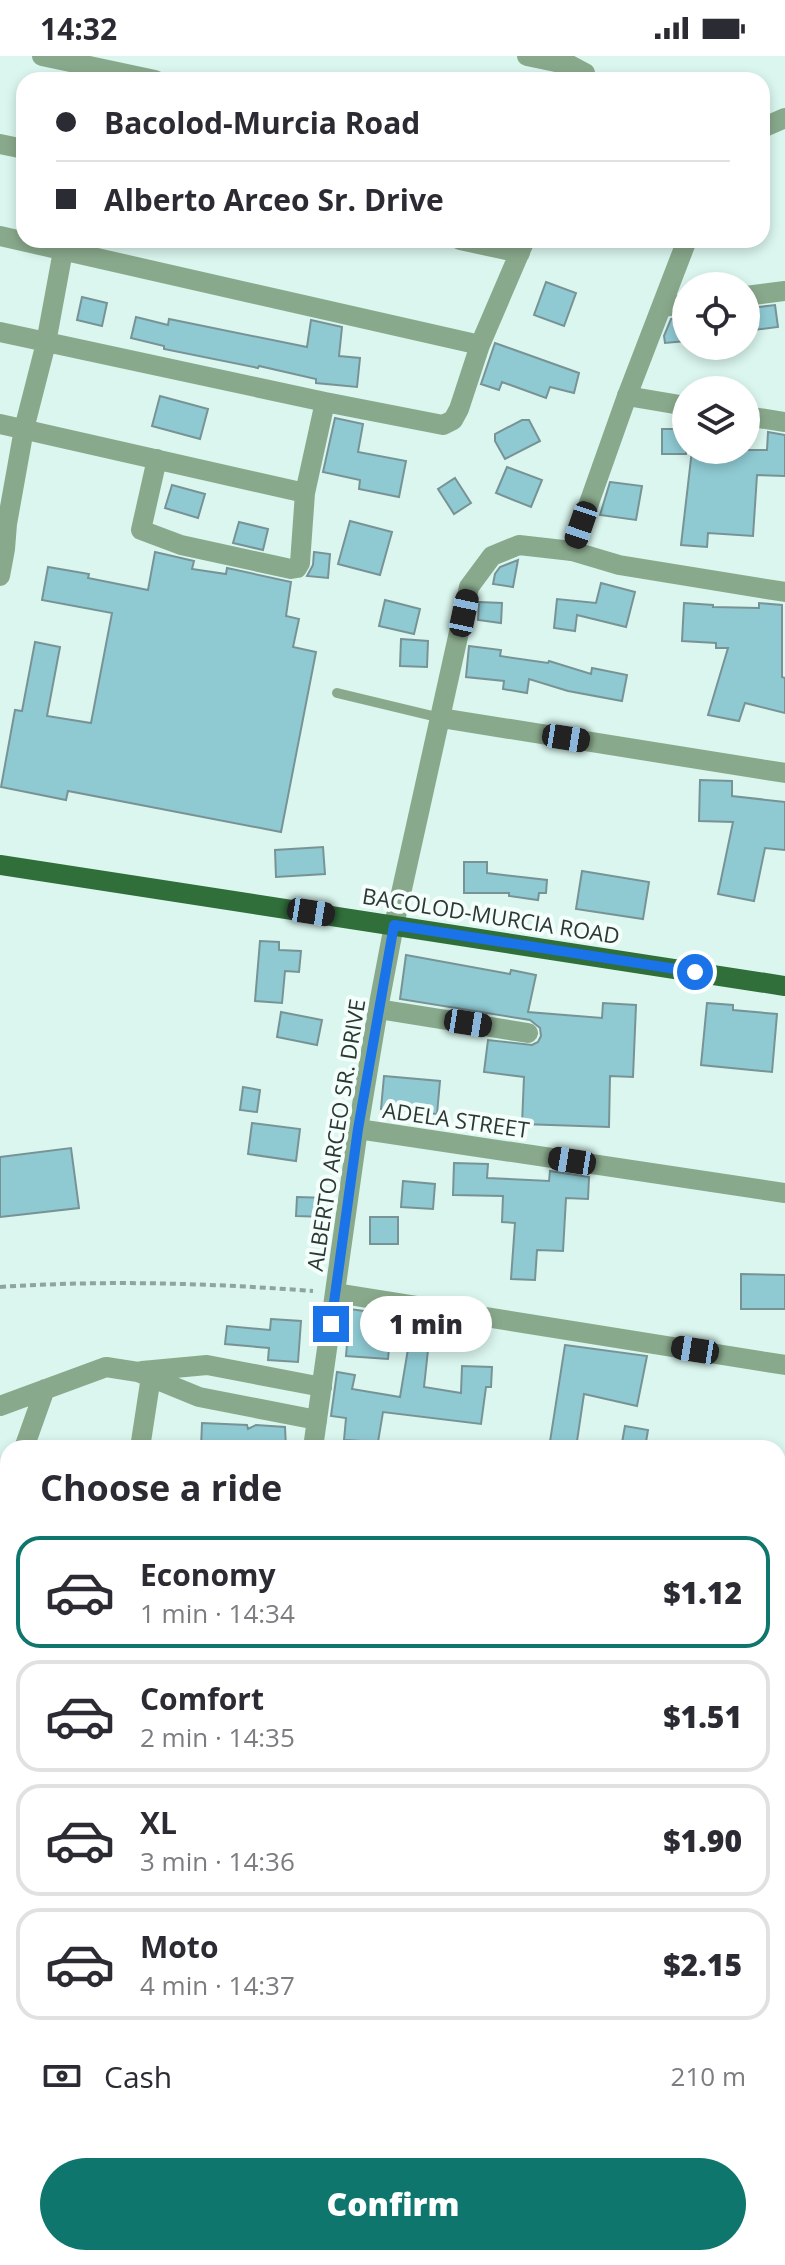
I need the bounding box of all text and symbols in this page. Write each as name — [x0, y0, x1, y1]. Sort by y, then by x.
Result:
text: 14:32 — [40, 8, 117, 49]
text: Bacolod-Murcia Road — [104, 102, 420, 143]
text: Alberto Arceo Sr. Drive — [104, 179, 444, 220]
map controls — [672, 272, 760, 464]
button: locate — [672, 272, 760, 360]
button: layers — [672, 376, 760, 464]
car — [562, 498, 600, 552]
car — [447, 587, 481, 639]
car — [540, 722, 592, 754]
street label: BACOLOD-MURCIA ROAD — [360, 880, 622, 950]
car — [285, 896, 337, 928]
route start — [677, 954, 713, 990]
street label: ALBERTO ARCEO SR. DRIVE — [299, 997, 371, 1273]
car — [442, 1007, 494, 1039]
street label: ADELA STREET — [381, 1094, 531, 1144]
car — [546, 1145, 598, 1177]
callout: 1 min — [359, 1296, 491, 1352]
route end — [313, 1306, 349, 1342]
text: 1 min — [389, 1306, 463, 1342]
car — [669, 1334, 721, 1366]
text: Choose a ride — [40, 1463, 282, 1512]
text: Economy — [140, 1554, 276, 1595]
icon: car — [44, 1556, 116, 1628]
text: $1.12 — [663, 1572, 742, 1613]
text: 1 min · 14:34 — [140, 1595, 295, 1631]
text: Comfort — [140, 1678, 264, 1719]
icon: car — [44, 1680, 116, 1752]
text: $1.51 — [663, 1696, 742, 1737]
text: 2 min · 14:35 — [140, 1719, 295, 1755]
text: XL — [140, 1802, 177, 1843]
icon: car — [44, 1804, 116, 1876]
text: $1.90 — [663, 1820, 742, 1861]
text: 3 min · 14:36 — [140, 1843, 295, 1879]
text: Moto — [140, 1926, 218, 1967]
icon: car — [44, 1928, 116, 2000]
text: $2.15 — [663, 1944, 742, 1985]
text: 4 min · 14:37 — [140, 1967, 295, 2003]
icon: cash — [40, 2054, 84, 2098]
text: Cash — [104, 2056, 172, 2097]
text: 210 m — [671, 2058, 746, 2094]
button: Confirm — [40, 2158, 746, 2250]

